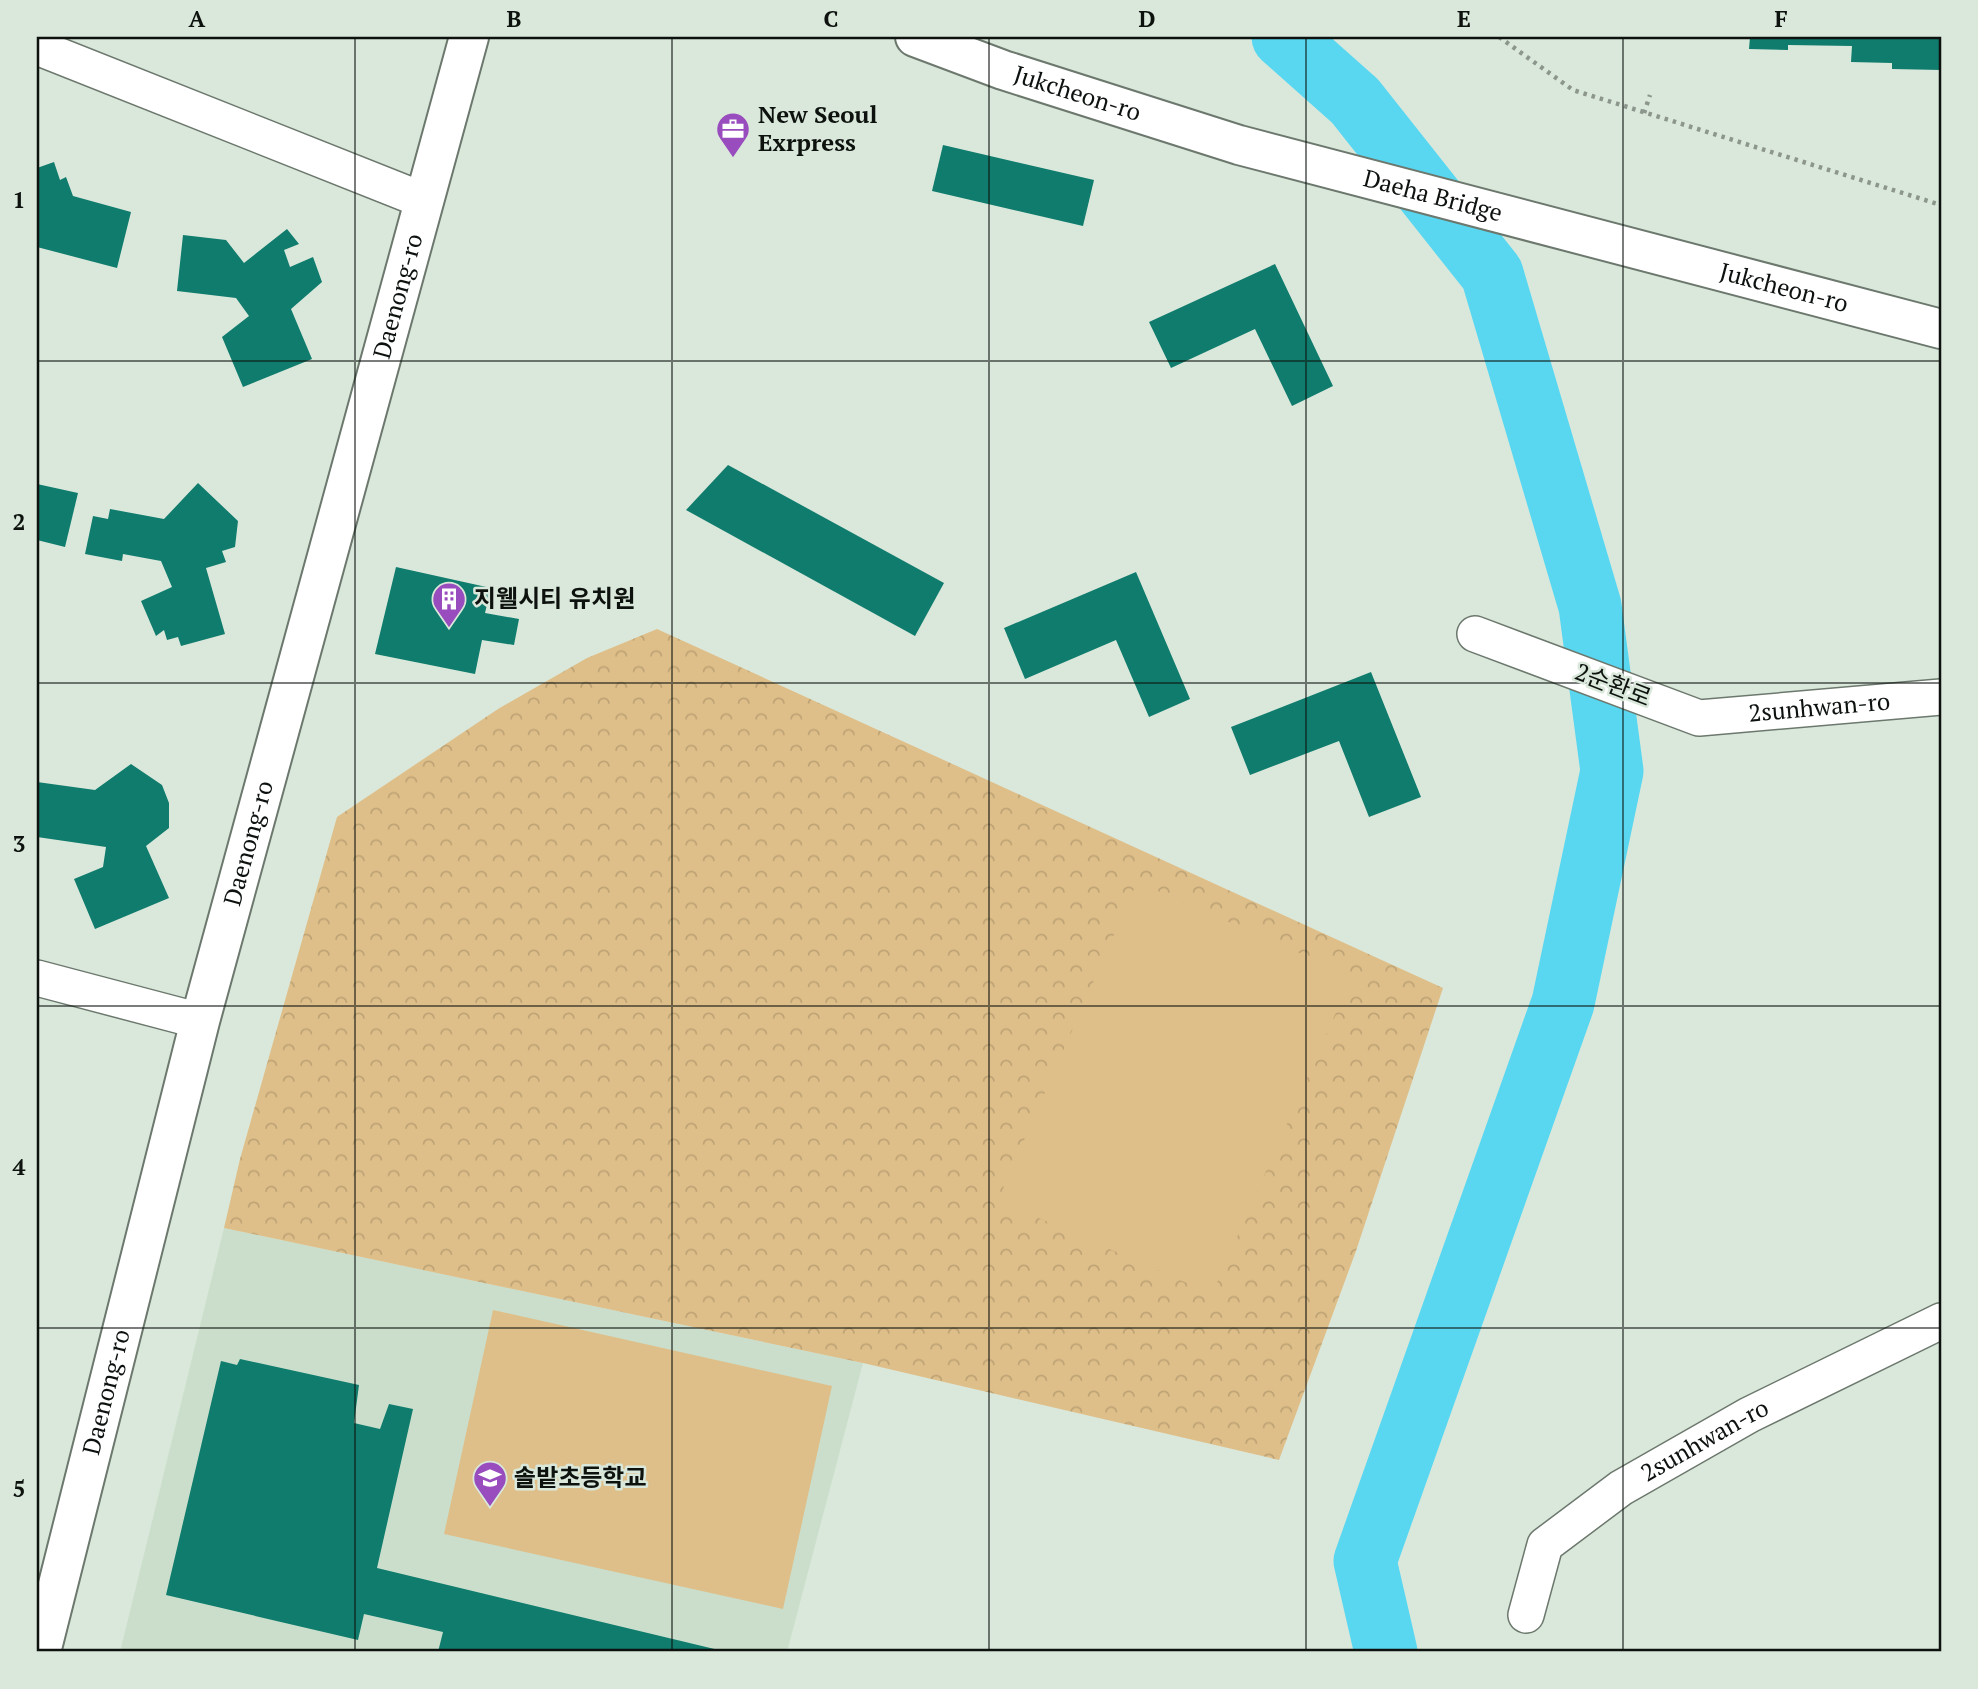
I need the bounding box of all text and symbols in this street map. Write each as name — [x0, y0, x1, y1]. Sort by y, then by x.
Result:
text: A — [189, 3, 206, 34]
text: B — [507, 3, 522, 34]
text: C — [824, 3, 839, 34]
text: D — [1139, 3, 1156, 34]
text: E — [1457, 3, 1471, 34]
text: F — [1774, 3, 1788, 34]
street label: Jukcheon-ro — [1010, 57, 1145, 128]
place label: New Seoul Exrpress — [758, 98, 878, 158]
office icon: New Seoul Exrpress — [714, 110, 752, 159]
street label: Daeha Bridge — [1360, 161, 1506, 228]
text: 1 — [13, 184, 26, 215]
street label: Daenong-ro — [365, 230, 430, 362]
street label: Jukcheon-ro — [1716, 255, 1852, 319]
text: 2 — [13, 506, 26, 537]
building icon: 지웰시티 유치원 — [430, 580, 468, 629]
place label: 지웰시티 유치원 — [474, 582, 635, 614]
street label: 2순환로 — [1571, 655, 1656, 713]
street label: 2sunhwan-ro — [1747, 684, 1891, 729]
street label: Daenong-ro — [215, 777, 280, 909]
text: 3 — [13, 828, 26, 859]
text: 4 — [13, 1151, 26, 1182]
street label: Daenong-ro — [74, 1326, 137, 1458]
street label: 2sunhwan-ro — [1635, 1391, 1774, 1488]
school or university icon: 솔밭초등학교 — [471, 1459, 509, 1508]
place label: 솔밭초등학교 — [514, 1461, 646, 1493]
text: 5 — [13, 1473, 26, 1504]

